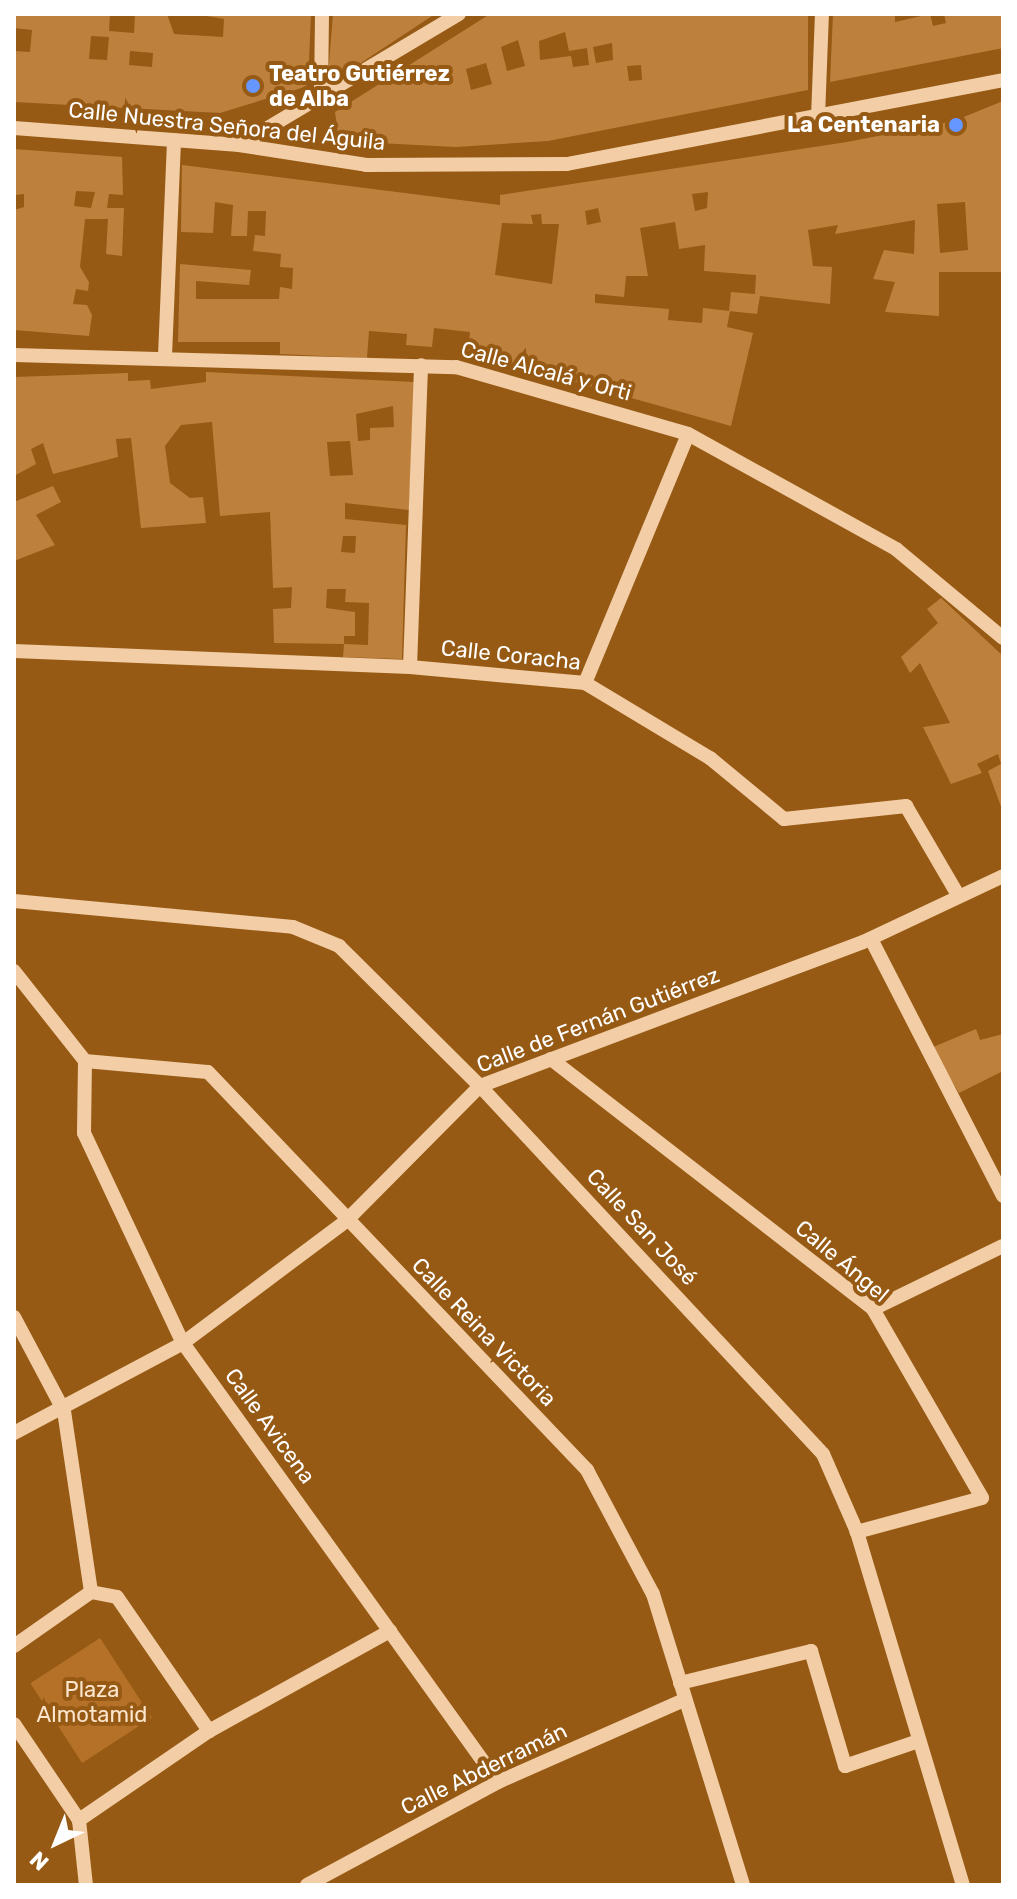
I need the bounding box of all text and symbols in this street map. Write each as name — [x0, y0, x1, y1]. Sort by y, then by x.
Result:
place label: Teatro Gutiérrez de Alba — [269, 60, 450, 112]
marker: Teatro Gutiérrez de Alba — [244, 77, 262, 95]
street label: Calle Nuestra Señora del Águila — [67, 96, 387, 156]
place label: La Centenaria — [787, 112, 940, 138]
marker: La Centenaria — [947, 116, 965, 134]
street label: Calle Alcalá y Orti — [457, 335, 635, 407]
street label: Calle Coracha — [440, 635, 582, 675]
street label: Calle de Fernán Gutiérrez — [473, 961, 723, 1079]
street label: Calle San José — [581, 1163, 703, 1291]
street label: Calle Ángel — [790, 1214, 894, 1308]
street label: Calle Reina Victoria — [406, 1252, 562, 1412]
street label: Calle Avicena — [219, 1363, 321, 1489]
park label: Plaza Almotamid — [37, 1676, 147, 1728]
street label: Calle Abderramán — [396, 1717, 572, 1821]
north arrow — [16, 1803, 96, 1883]
text: N — [24, 1846, 54, 1876]

